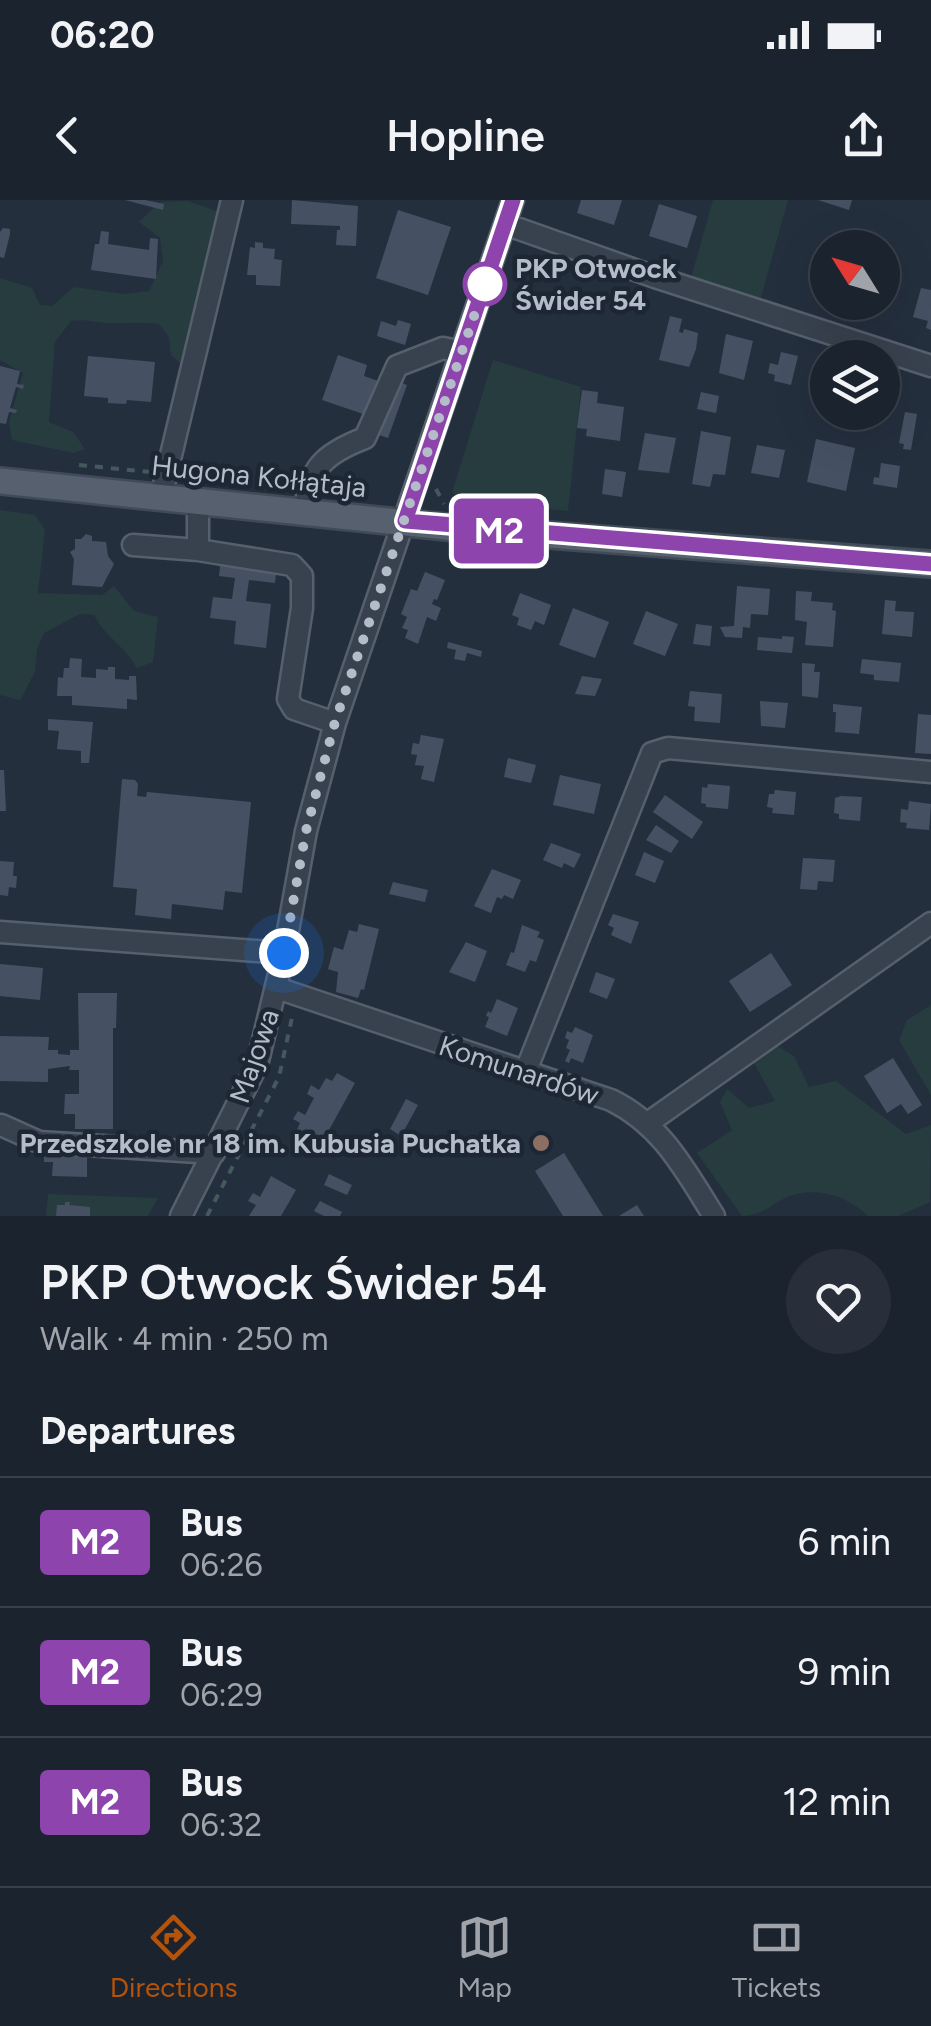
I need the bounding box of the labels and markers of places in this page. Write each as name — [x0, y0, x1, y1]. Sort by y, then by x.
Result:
place label: PKP Otwock Świder 54 — [515, 251, 677, 317]
marker: PKP Otwock Świder 54 — [464, 263, 506, 305]
place label: Przedszkole nr 18 im. Kubusia Puchatka — [19, 1126, 521, 1160]
marker: Przedszkole nr 18 im. Kubusia Puchatka — [530, 1132, 552, 1154]

